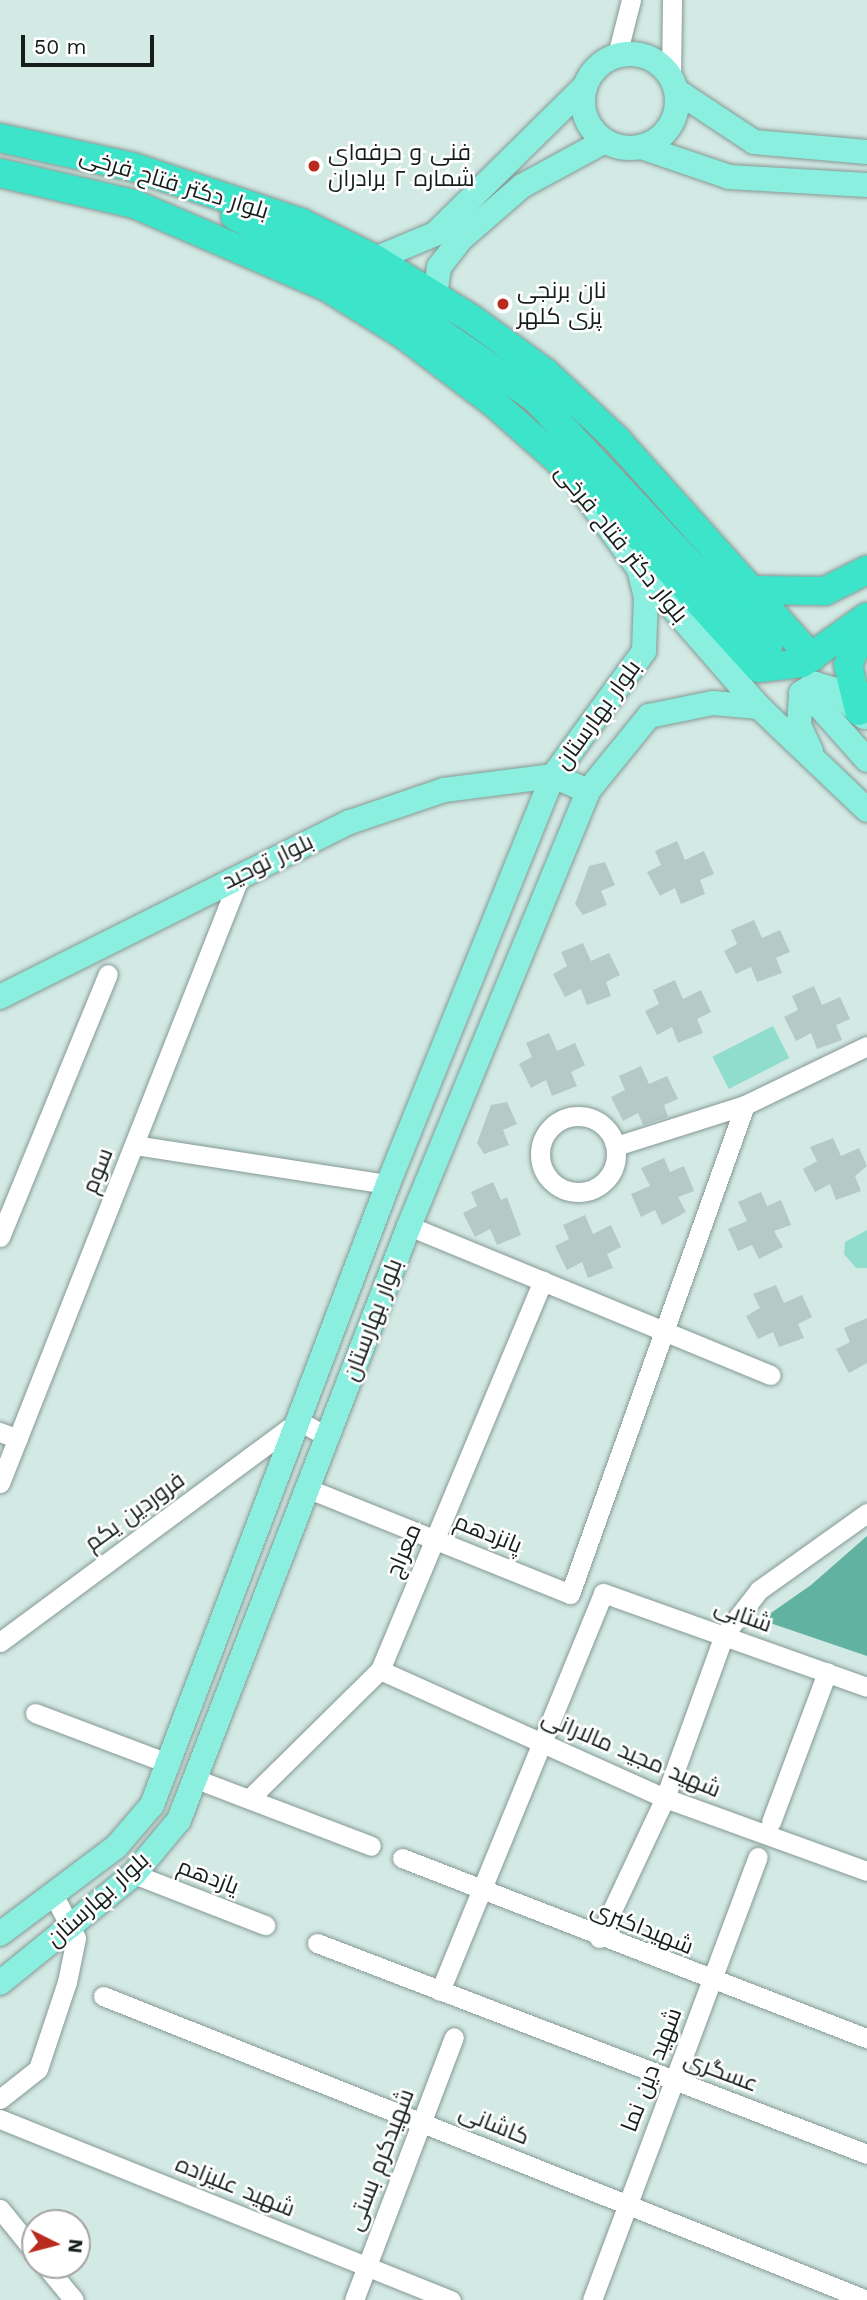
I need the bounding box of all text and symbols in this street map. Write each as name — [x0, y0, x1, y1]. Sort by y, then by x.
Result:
scale bar — [24, 21, 158, 65]
text: 50 m — [34, 34, 86, 59]
place label: فنی و حرفه‌ای شماره ۲ برادران — [328, 139, 475, 193]
street label: بلوار دکتر فتاح فرخی — [76, 142, 272, 226]
marker: فنی و حرفه‌ای شماره ۲ برادران — [306, 158, 322, 174]
place label: نان برنجی پزی کلهر — [517, 277, 606, 331]
marker: نان برنجی پزی کلهر — [495, 296, 511, 312]
street label: بلوار دکتر فتاح فرخی — [549, 459, 693, 629]
street label: بلوار بهارستان — [549, 655, 647, 775]
street label: بلوار توحید — [218, 828, 318, 896]
street label: سوم — [76, 1144, 120, 1198]
street label: بلوار بهارستان — [337, 1255, 409, 1385]
street label: فروردین یکم — [80, 1466, 190, 1558]
street label: پانزدهم — [450, 1508, 526, 1560]
street label: معراج — [380, 1520, 428, 1582]
street label: شتابی — [711, 1593, 775, 1639]
street label: شهید مجید مالارانی — [537, 1704, 725, 1804]
street label: بلوار بهارستان — [41, 1847, 155, 1953]
street label: یازدهم — [173, 1853, 243, 1901]
street label: شهیداکبری — [587, 1895, 697, 1961]
street label: شهید دین نما — [616, 2004, 688, 2136]
street label: عسگری — [680, 2045, 762, 2099]
street label: شهیدکرم بستی — [341, 2085, 421, 2235]
street label: کاشانی — [455, 2098, 533, 2152]
street label: شهید علیزاده — [171, 2151, 299, 2223]
north arrow — [21, 2209, 91, 2279]
text: N — [63, 2238, 88, 2254]

